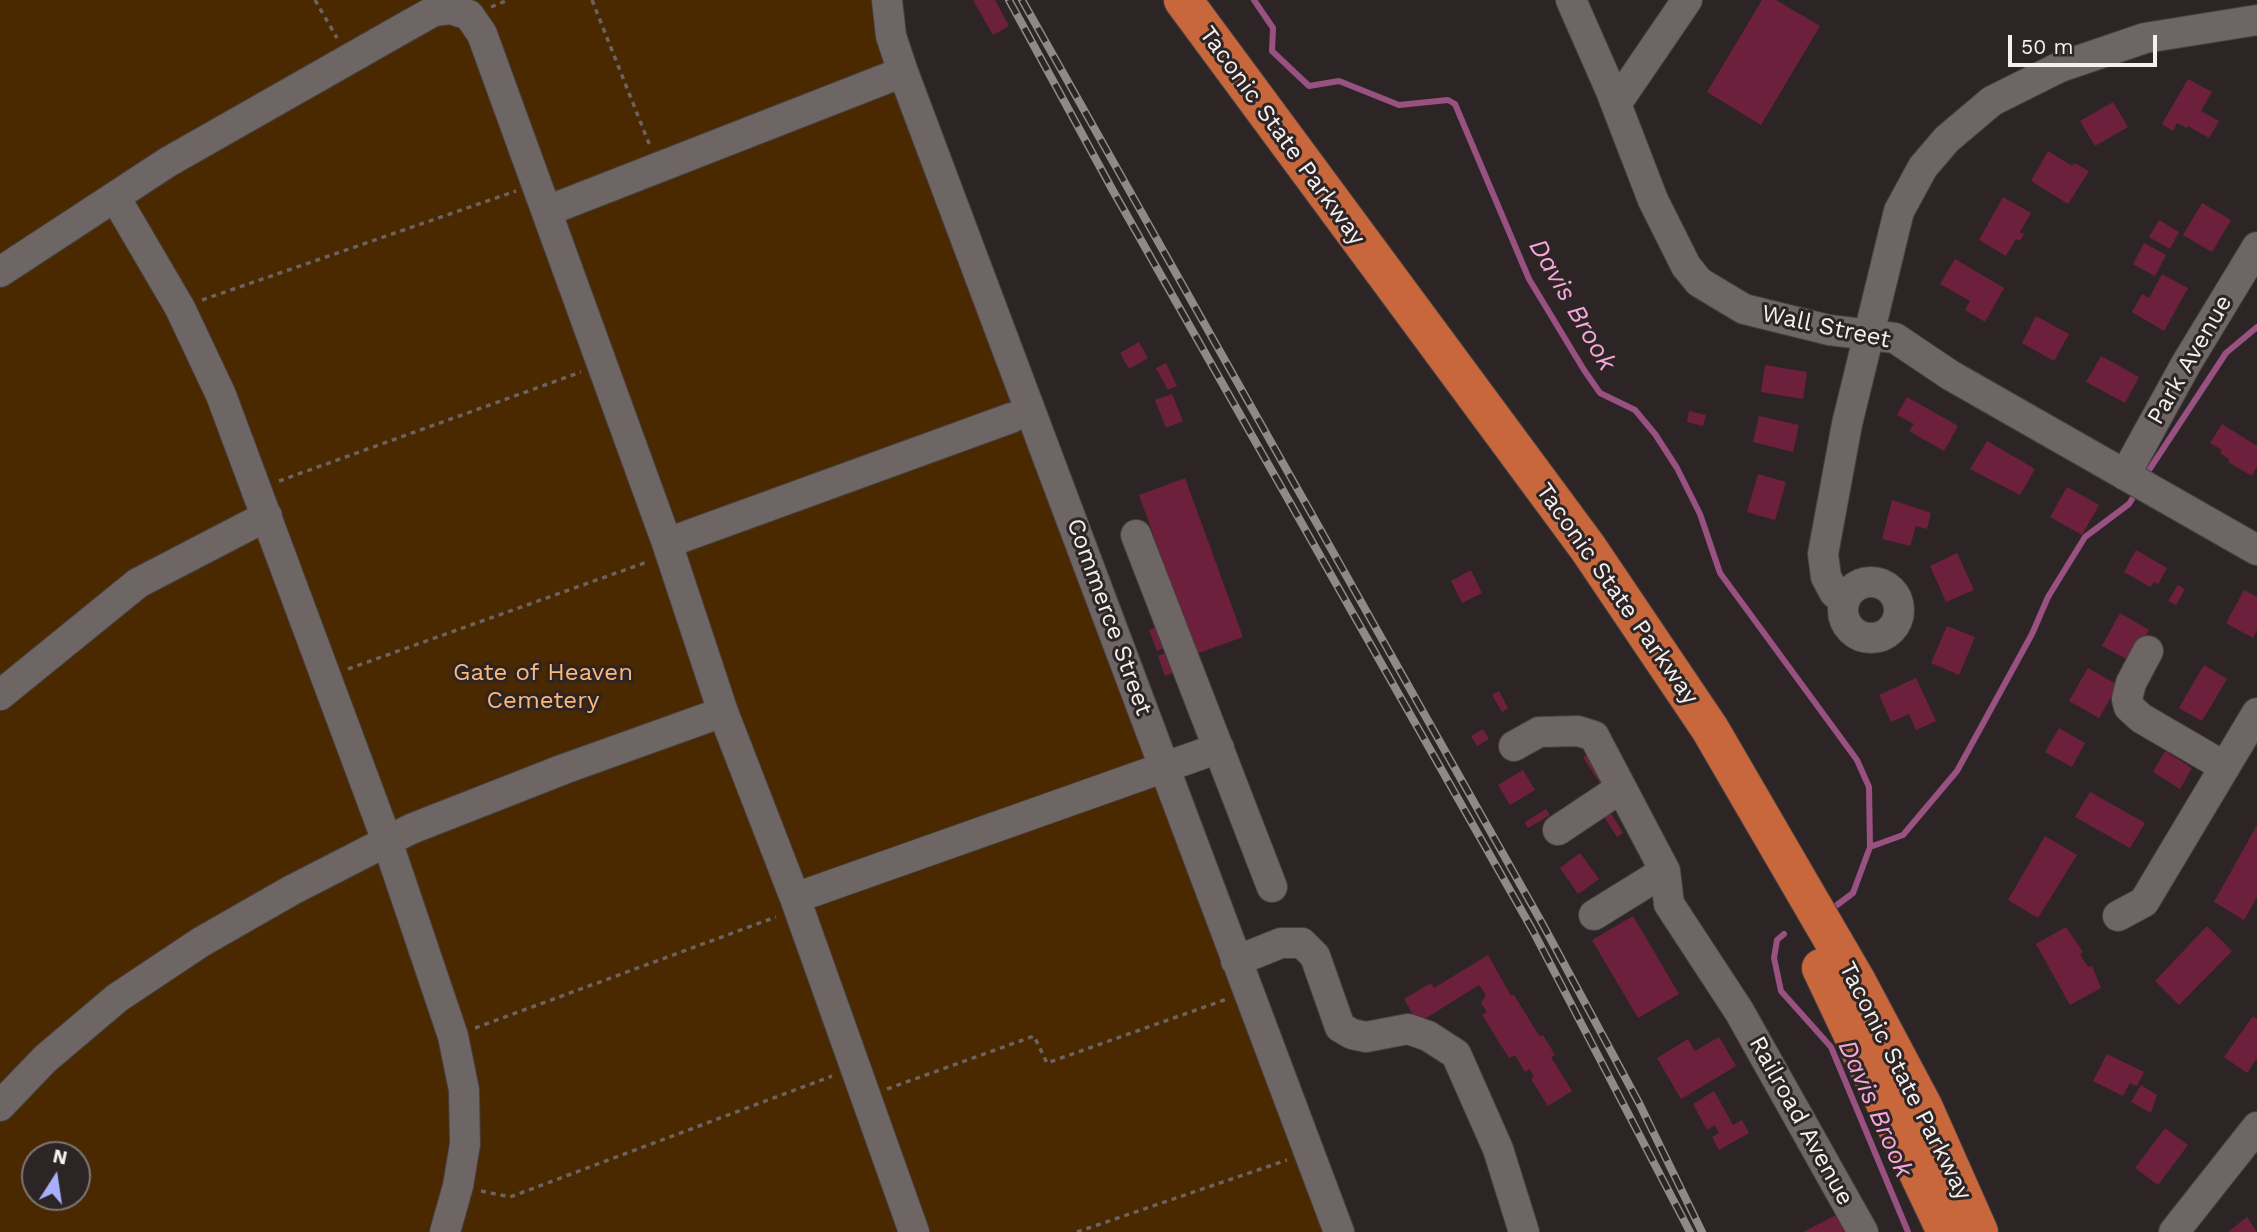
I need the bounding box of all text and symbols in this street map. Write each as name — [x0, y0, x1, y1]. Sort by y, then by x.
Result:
street label: Taconic State Parkway — [1193, 21, 1371, 251]
scale bar — [2012, 21, 2161, 65]
text: 50 m — [2021, 34, 2073, 59]
water label: Davis Brook — [1522, 233, 1622, 377]
street label: Park Avenue — [2141, 290, 2239, 430]
street label: Wall Street — [1759, 299, 1893, 355]
street label: Taconic State Parkway — [1530, 478, 1704, 710]
street label: Commerce Street — [1060, 515, 1158, 719]
park label: Gate of Heaven Cemetery — [453, 659, 633, 715]
street label: Taconic State Parkway — [1832, 957, 1978, 1205]
street label: Railroad Avenue — [1743, 1031, 1859, 1211]
water label: Davis Brook — [1831, 1035, 1919, 1183]
north arrow — [21, 1141, 91, 1211]
text: N — [51, 1144, 69, 1170]

